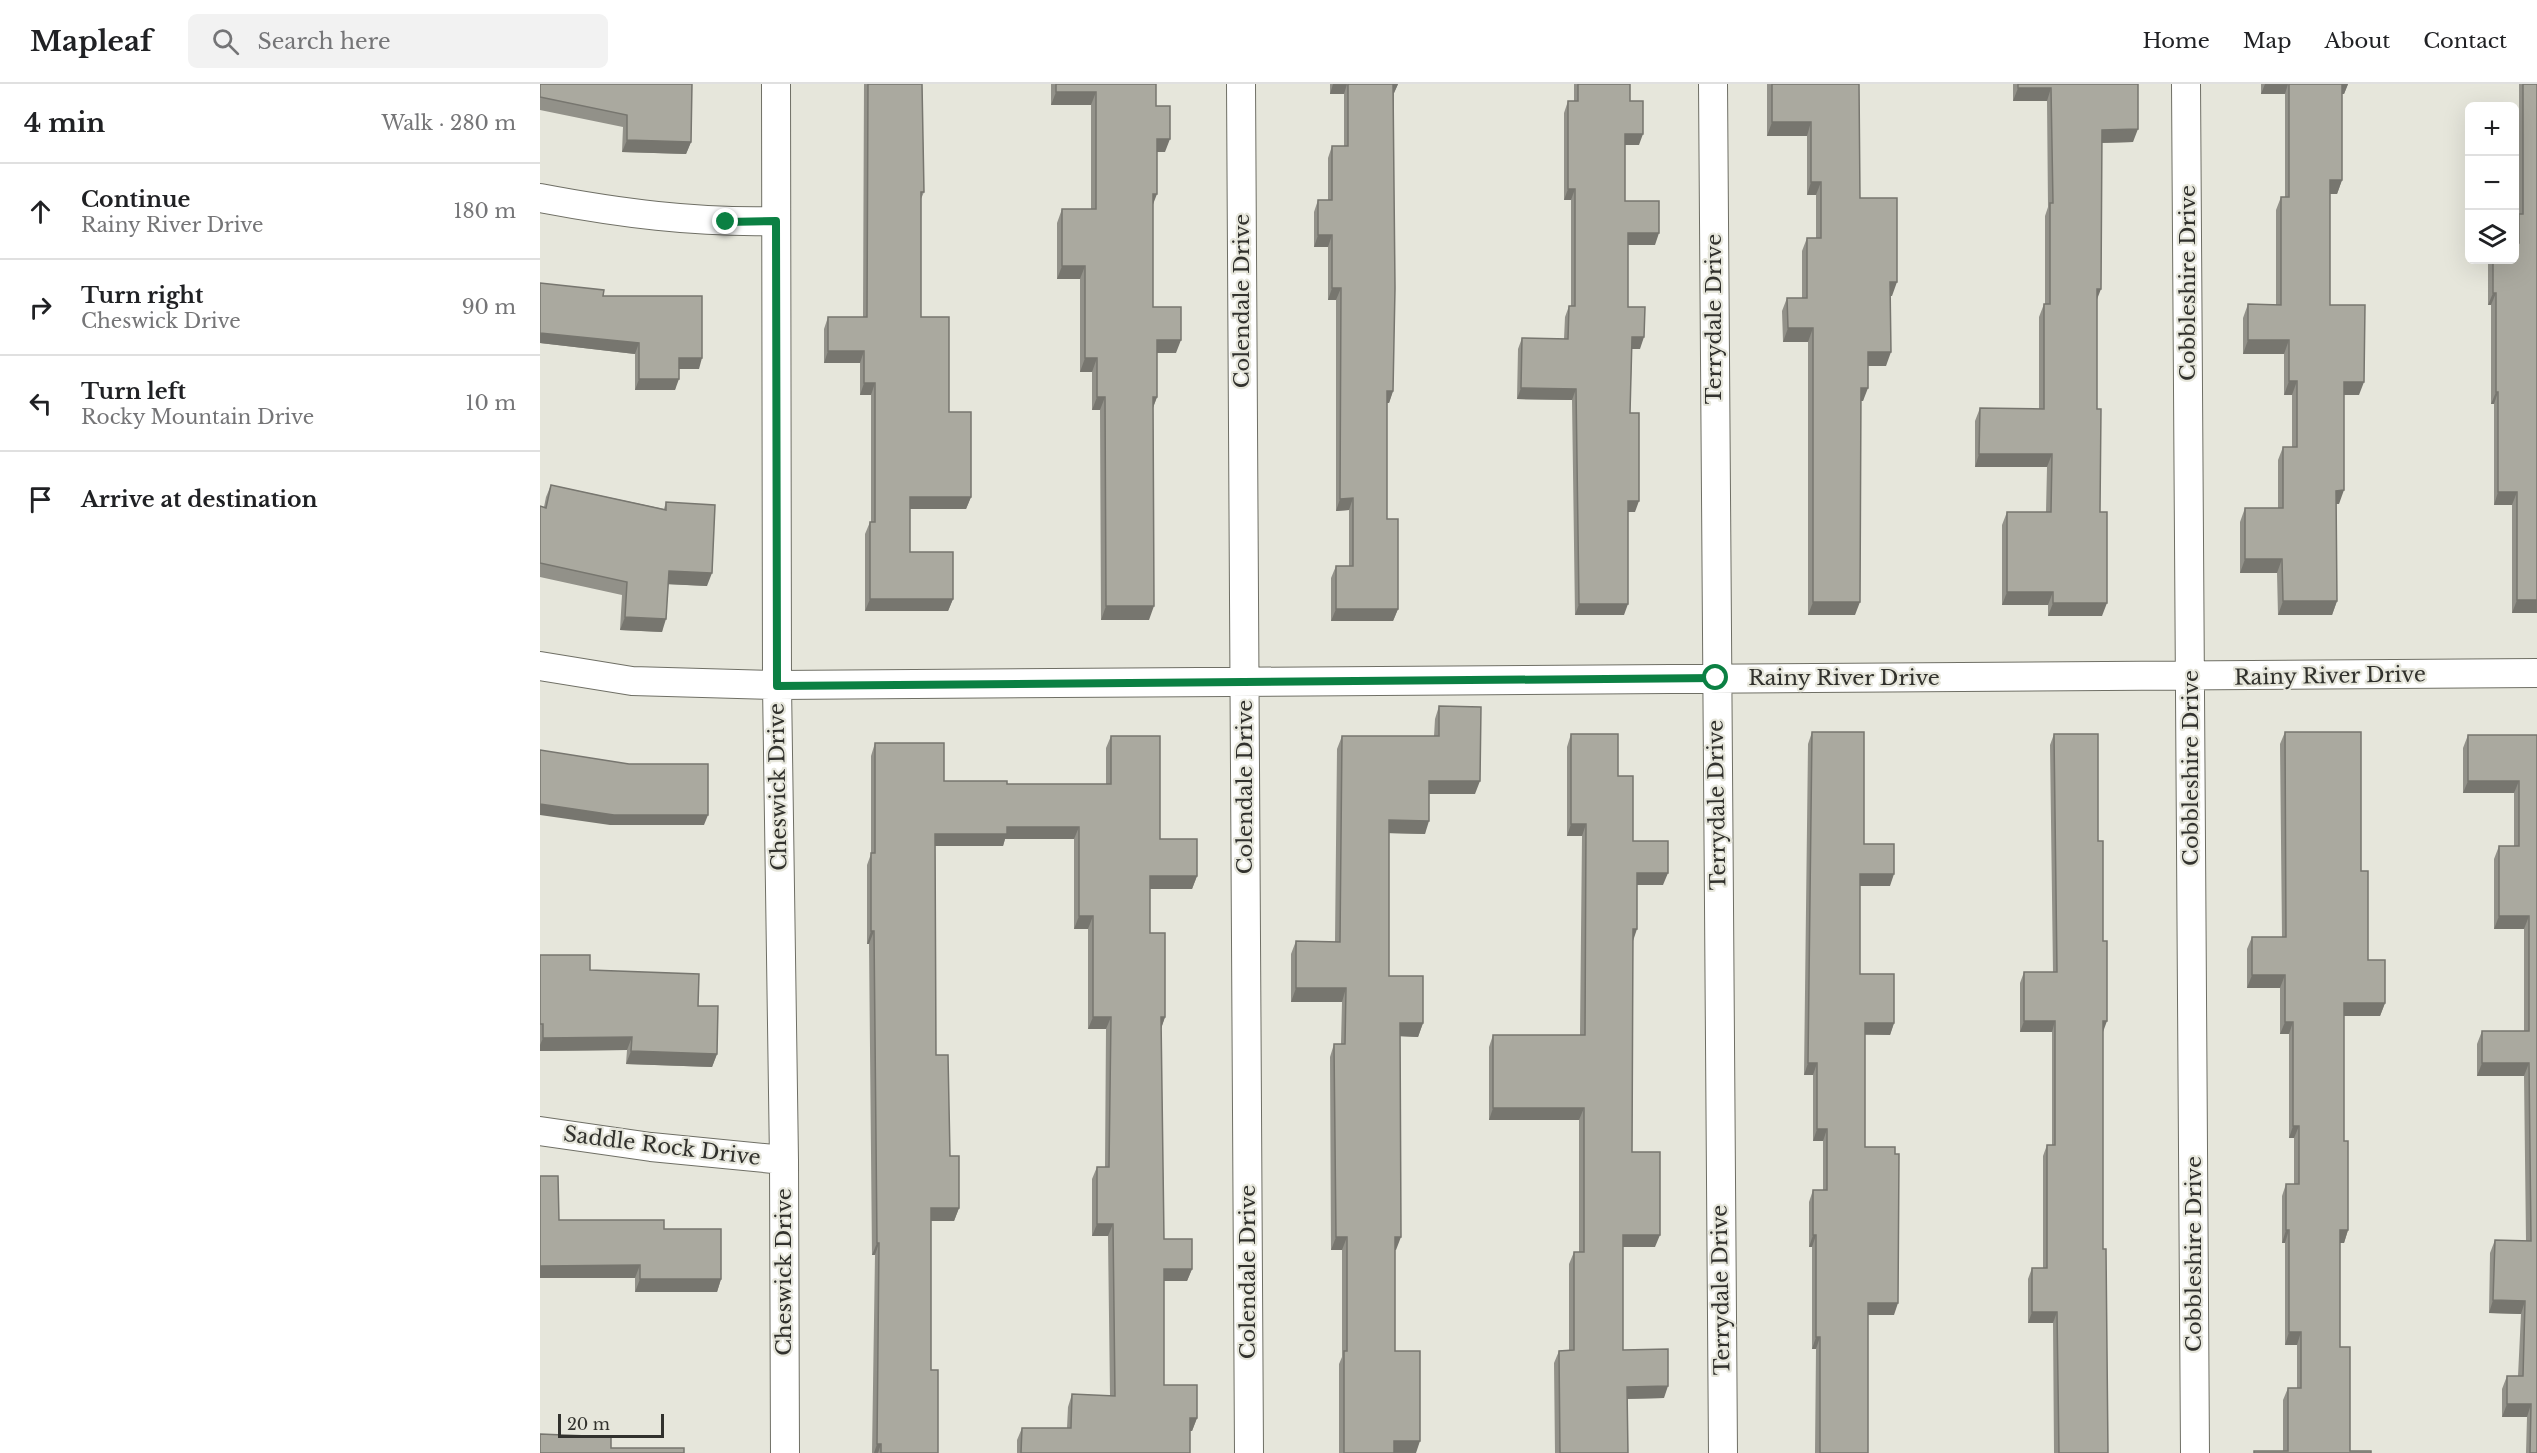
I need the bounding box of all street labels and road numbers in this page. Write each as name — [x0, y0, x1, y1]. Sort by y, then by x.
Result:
street label: Cobbleshire Drive — [2175, 185, 2201, 381]
street label: Colendale Drive — [1229, 214, 1255, 388]
street label: Terrydale Drive — [1701, 234, 1727, 404]
street label: Rainy River Drive — [2234, 661, 2426, 691]
street label: Rainy River Drive — [1748, 665, 1940, 691]
street label: Cobbleshire Drive — [2178, 670, 2204, 866]
street label: Colendale Drive — [1232, 700, 1258, 874]
street label: Cheswick Drive — [764, 703, 792, 871]
street label: Terrydale Drive — [1703, 720, 1731, 890]
street label: Saddle Rock Drive — [562, 1121, 762, 1171]
street label: Cobbleshire Drive — [2181, 1156, 2207, 1352]
street label: Colendale Drive — [1235, 1185, 1261, 1359]
street label: Cheswick Drive — [771, 1188, 797, 1356]
street label: Terrydale Drive — [1707, 1205, 1735, 1375]

